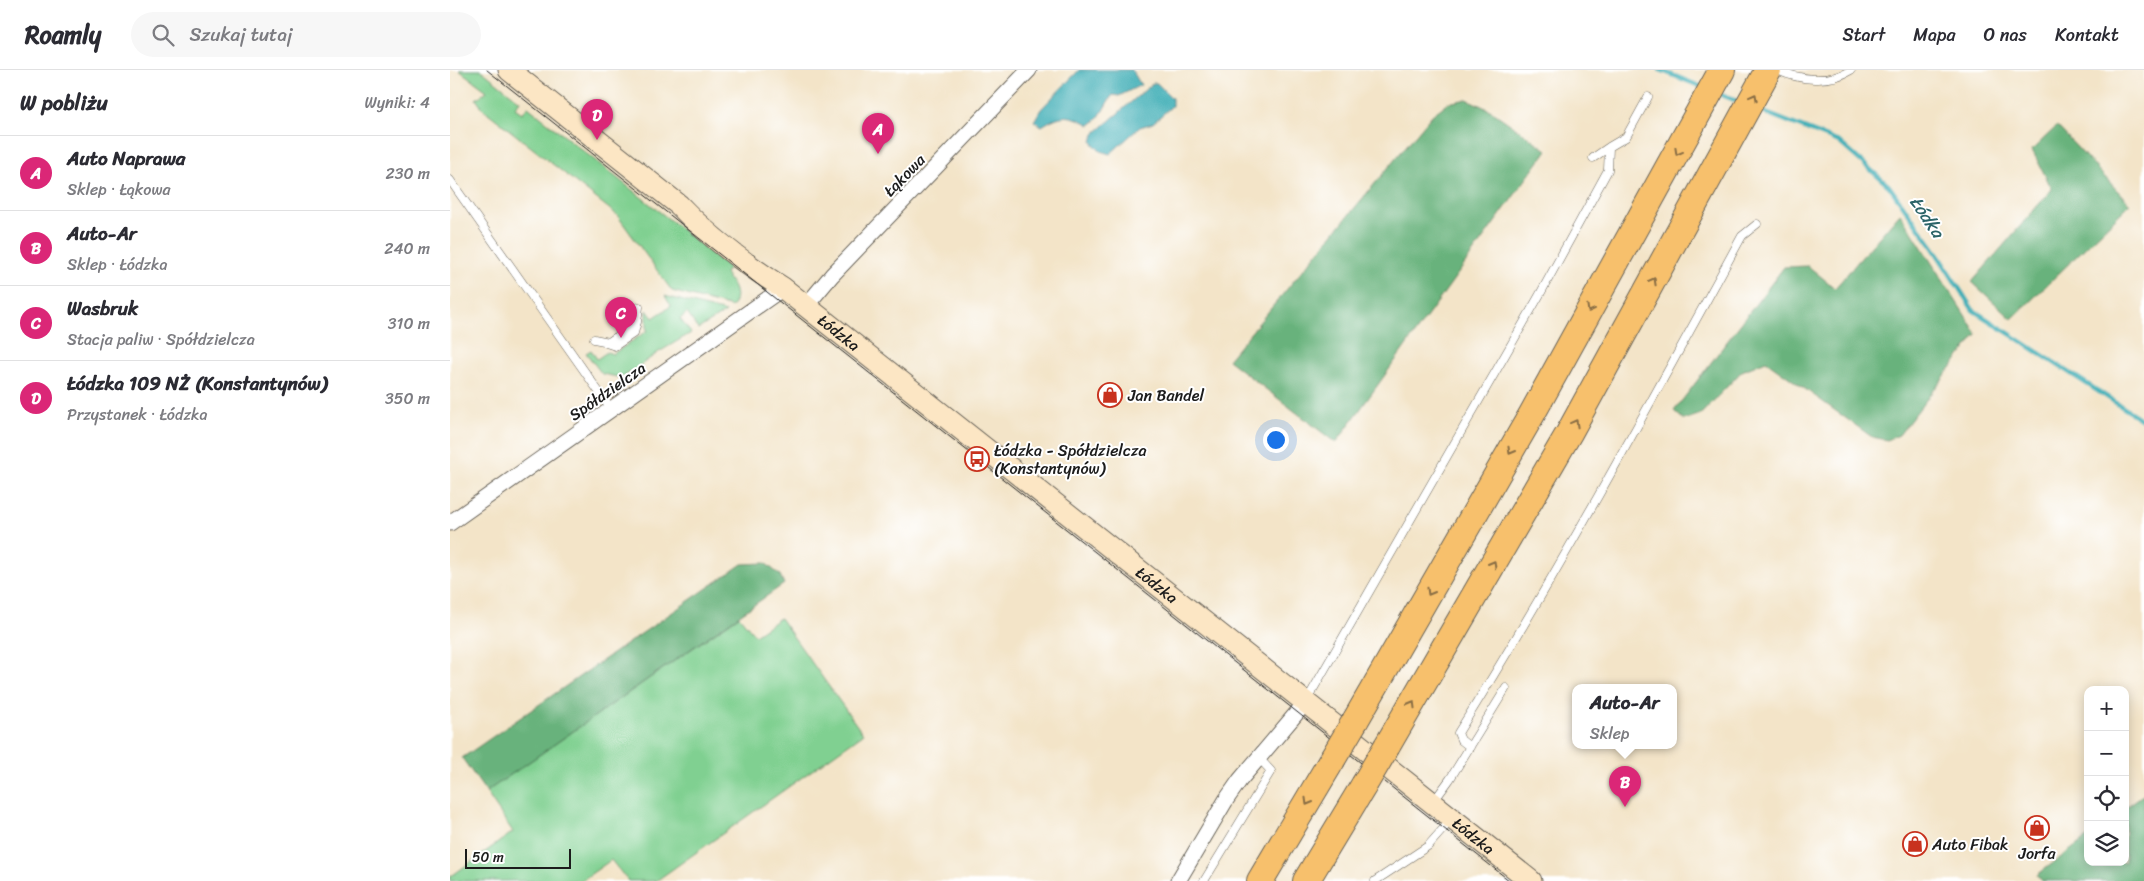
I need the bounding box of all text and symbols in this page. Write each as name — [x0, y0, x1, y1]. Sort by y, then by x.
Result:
search box — [131, 12, 481, 57]
text: Roamly — [25, 14, 101, 56]
text: Szukaj tutaj — [189, 18, 293, 51]
text: Start — [1842, 19, 1885, 51]
text: Mapa — [1913, 19, 1956, 51]
text: O nas — [1984, 19, 2027, 51]
text: Kontakt — [2055, 19, 2119, 51]
icon: search — [149, 21, 177, 49]
text: W pobliżu — [20, 84, 108, 122]
text: Wyniki: 4 — [364, 88, 430, 117]
one-way arrow — [1747, 94, 1757, 103]
pin: D — [581, 99, 613, 140]
pin: A — [862, 113, 894, 154]
text: Auto Naprawa — [67, 142, 185, 175]
street label: Łąkowa — [876, 146, 933, 204]
one-way arrow — [1674, 147, 1684, 156]
text: A — [31, 159, 41, 188]
text: 230 m — [385, 159, 430, 188]
text: Sklep · Łąkowa — [67, 175, 171, 204]
water label: Łódka — [1901, 189, 1954, 246]
text: Auto-Ar — [67, 217, 137, 250]
text: B — [31, 234, 41, 263]
text: 240 m — [384, 234, 430, 263]
text: Sklep · Łódzka — [67, 250, 167, 279]
one-way arrow — [1647, 277, 1657, 286]
text: Wasbruk — [67, 292, 138, 325]
pin: C — [605, 297, 637, 338]
one-way arrow — [1587, 304, 1597, 313]
street label: Łódzka — [811, 307, 867, 359]
text: C — [31, 309, 41, 338]
text: 310 m — [388, 309, 430, 338]
text: Stacja paliw · Spółdzielcza — [67, 325, 255, 354]
street label: Spółdzielcza — [563, 354, 652, 429]
text: Łódzka 109 NŻ (Konstantynów) — [67, 367, 327, 400]
place label: Jan Bandel — [1127, 381, 1204, 410]
shop icon: Jan Bandel — [1097, 382, 1123, 408]
text: D — [31, 384, 41, 413]
text: 350 m — [385, 384, 430, 413]
text: Przystanek · Łódzka — [67, 400, 208, 429]
one-way arrow — [1568, 419, 1578, 428]
your location — [1263, 427, 1289, 453]
place label: Łódzka - Spółdzielcza (Konstantynów) — [994, 436, 1147, 483]
bus stop icon: Łódzka - Spółdzielcza (Konstantynów) — [964, 446, 990, 472]
one-way arrow — [1507, 446, 1517, 455]
street label: Łódzka — [1129, 559, 1185, 611]
one-way arrow — [1487, 560, 1497, 569]
one-way arrow — [1426, 586, 1436, 595]
popup — [1572, 684, 1677, 749]
text: Auto-Ar — [1590, 686, 1659, 719]
map controls — [2084, 686, 2129, 866]
button: + — [2084, 686, 2129, 731]
one-way arrow — [1405, 701, 1415, 710]
text: Sklep — [1590, 719, 1630, 748]
button: − — [2084, 731, 2129, 776]
pin: B — [1609, 766, 1641, 807]
button: locate — [2084, 776, 2129, 821]
one-way arrow — [1304, 797, 1314, 806]
street label: Łódzka — [1446, 810, 1501, 862]
shop icon: Jorfa — [2024, 815, 2050, 841]
button: layers — [2084, 821, 2129, 866]
place label: Auto Fibak — [1931, 830, 2009, 859]
shop icon: Auto Fibak — [1902, 831, 1928, 857]
place label: Jorfa — [2017, 839, 2057, 868]
text: 50 m — [472, 845, 504, 870]
scale bar — [465, 846, 571, 869]

